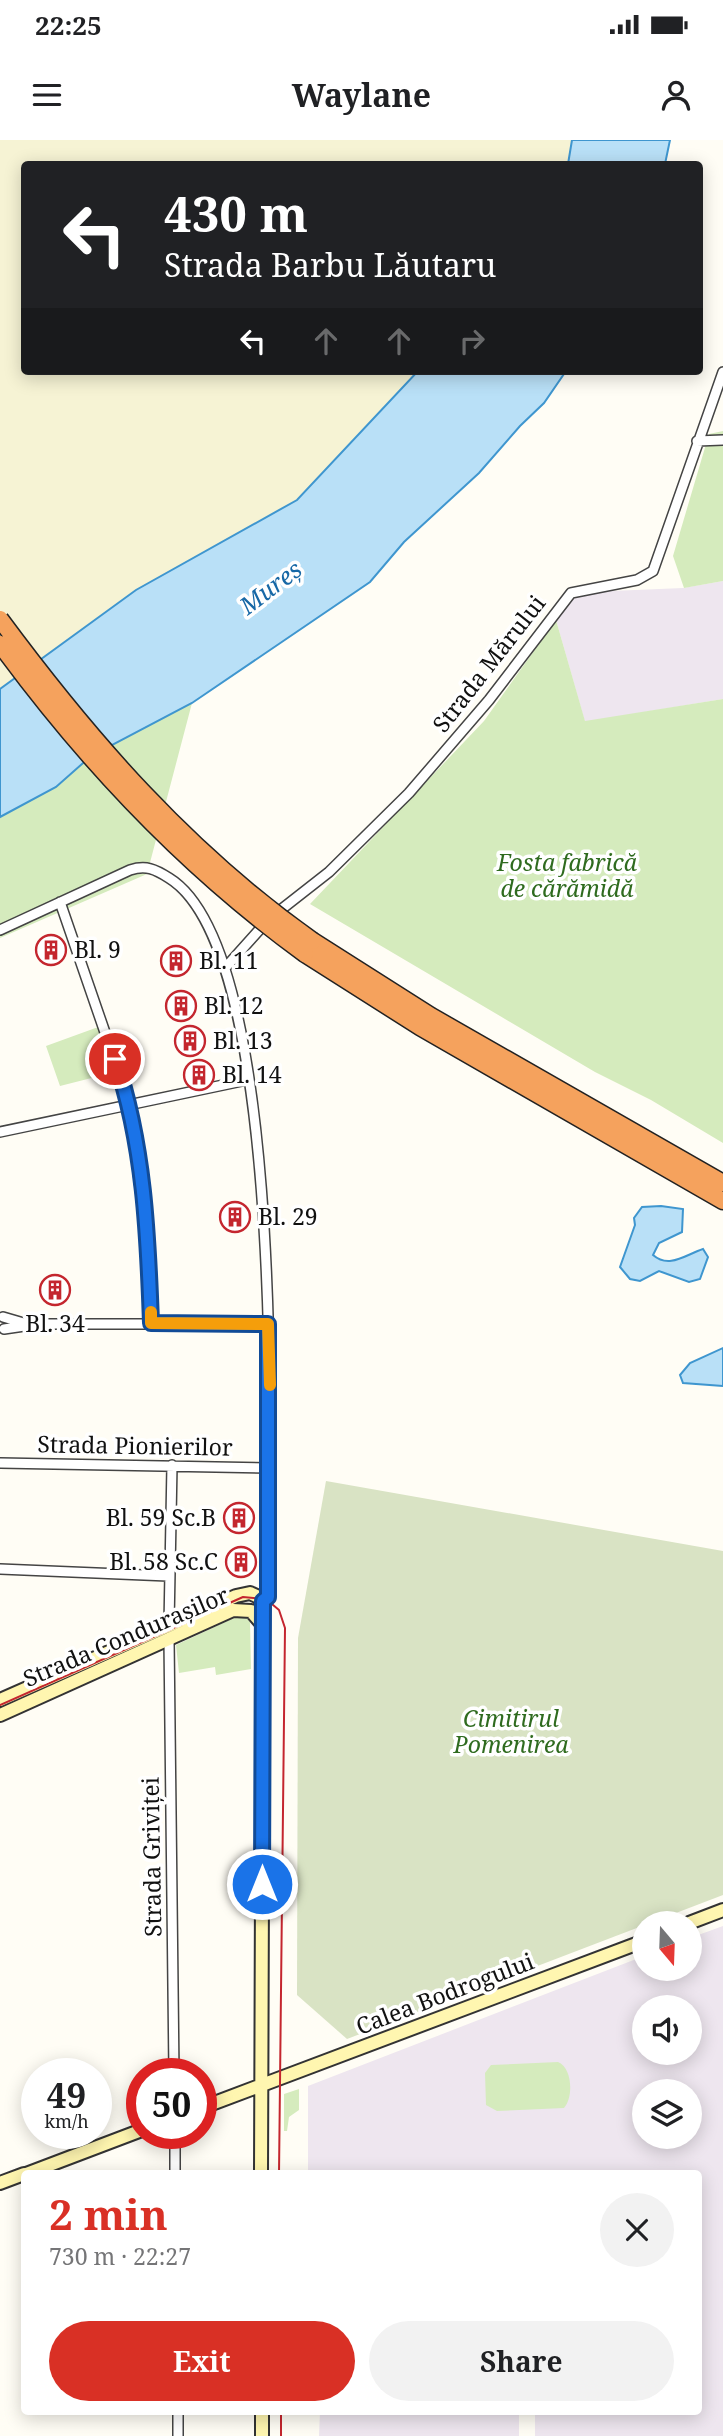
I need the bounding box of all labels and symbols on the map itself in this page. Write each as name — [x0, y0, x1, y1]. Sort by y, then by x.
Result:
water label: Mureș — [231, 552, 308, 622]
street label: Strada Mărului — [424, 588, 552, 739]
park label: Fosta fabrică de cărămidă — [496, 846, 638, 904]
building icon: Bl. 9 — [34, 933, 68, 967]
place label: Bl. 9 — [74, 933, 121, 965]
building icon: Bl. 11 — [159, 944, 193, 978]
place label: Bl. 11 — [199, 944, 259, 976]
building icon: Bl. 12 — [164, 989, 198, 1023]
place label: Bl. 12 — [204, 989, 264, 1021]
building icon: Bl. 13 — [173, 1024, 207, 1058]
place label: Bl. 13 — [213, 1024, 273, 1056]
pin — [85, 1029, 145, 1089]
building icon: Bl. 14 — [182, 1058, 216, 1092]
place label: Bl. 14 — [222, 1058, 282, 1090]
building icon: Bl. 29 — [218, 1200, 252, 1234]
place label: Bl. 29 — [258, 1200, 318, 1232]
building icon: Bl. 34 — [38, 1273, 72, 1307]
place label: Bl. 34 — [25, 1307, 85, 1339]
street label: Strada Pionierilor — [37, 1427, 233, 1463]
place label: Bl. 59 Sc.B — [106, 1501, 216, 1533]
building icon: Bl. 59 Sc.B — [222, 1501, 256, 1535]
place label: Bl. 58 Sc.C — [109, 1545, 218, 1577]
building icon: Bl. 58 Sc.C — [224, 1545, 258, 1579]
street label: Strada Condurașilor — [18, 1578, 233, 1694]
park label: Cimitirul Pomenirea — [452, 1702, 569, 1760]
street label: Strada Griviței — [134, 1776, 168, 1937]
position arrow — [225, 1847, 299, 1921]
north arrow — [632, 1911, 702, 1981]
street label: Calea Bodrogului — [351, 1944, 539, 2042]
speed limit sign: 50 — [126, 2058, 217, 2149]

